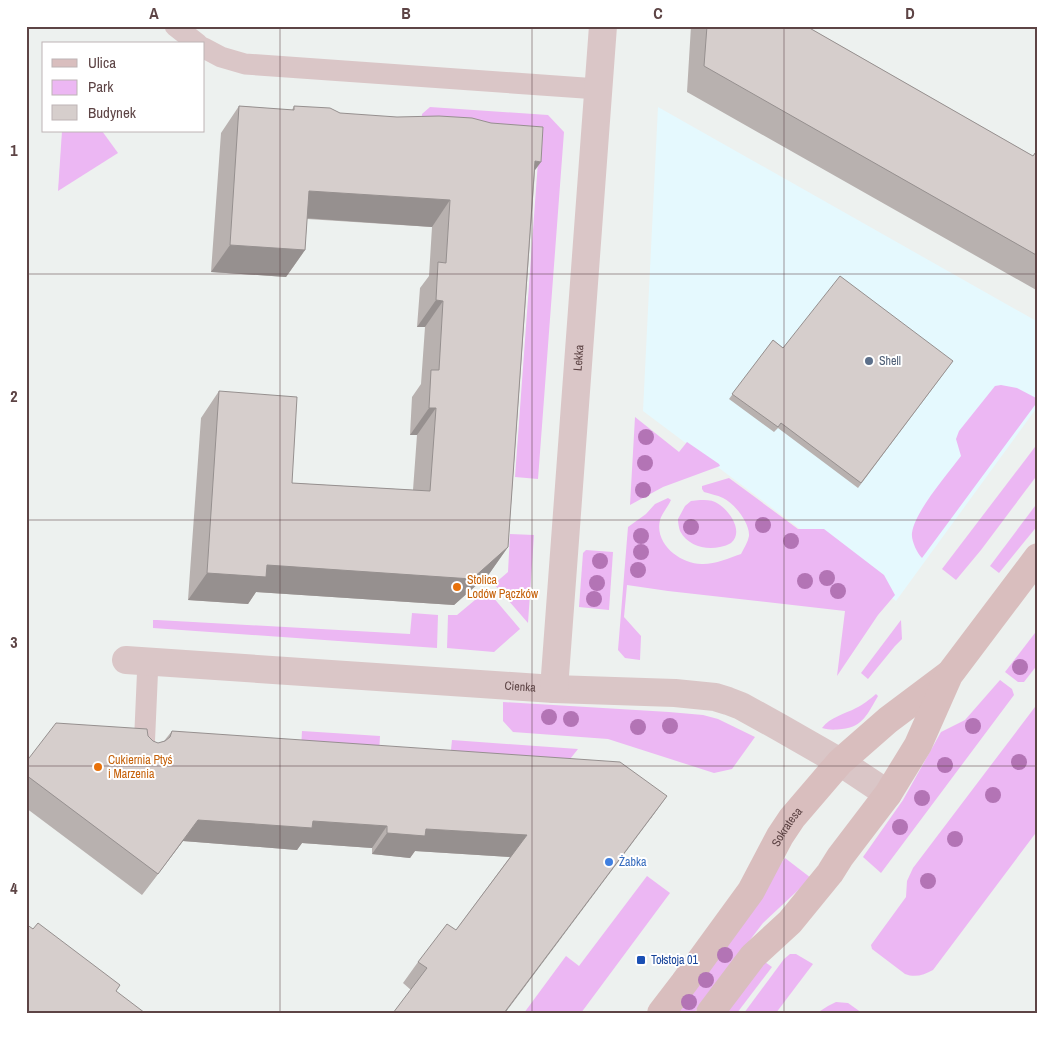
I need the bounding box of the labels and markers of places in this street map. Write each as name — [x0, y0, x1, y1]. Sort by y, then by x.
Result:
place label: Shell — [879, 353, 901, 369]
marker: Shell — [863, 355, 875, 367]
place label: Stolica Lodów Pączków — [467, 572, 539, 602]
marker: Stolica Lodów Pączków — [451, 581, 463, 593]
place label: Cukiernia Ptyś i Marzenia — [108, 752, 173, 782]
marker: Cukiernia Ptyś i Marzenia — [92, 761, 104, 773]
place label: Żabka — [619, 854, 647, 870]
marker: Żabka — [603, 856, 615, 868]
place label: Tołstoja 01 — [651, 952, 699, 968]
marker: Tołstoja 01 — [635, 954, 647, 966]

